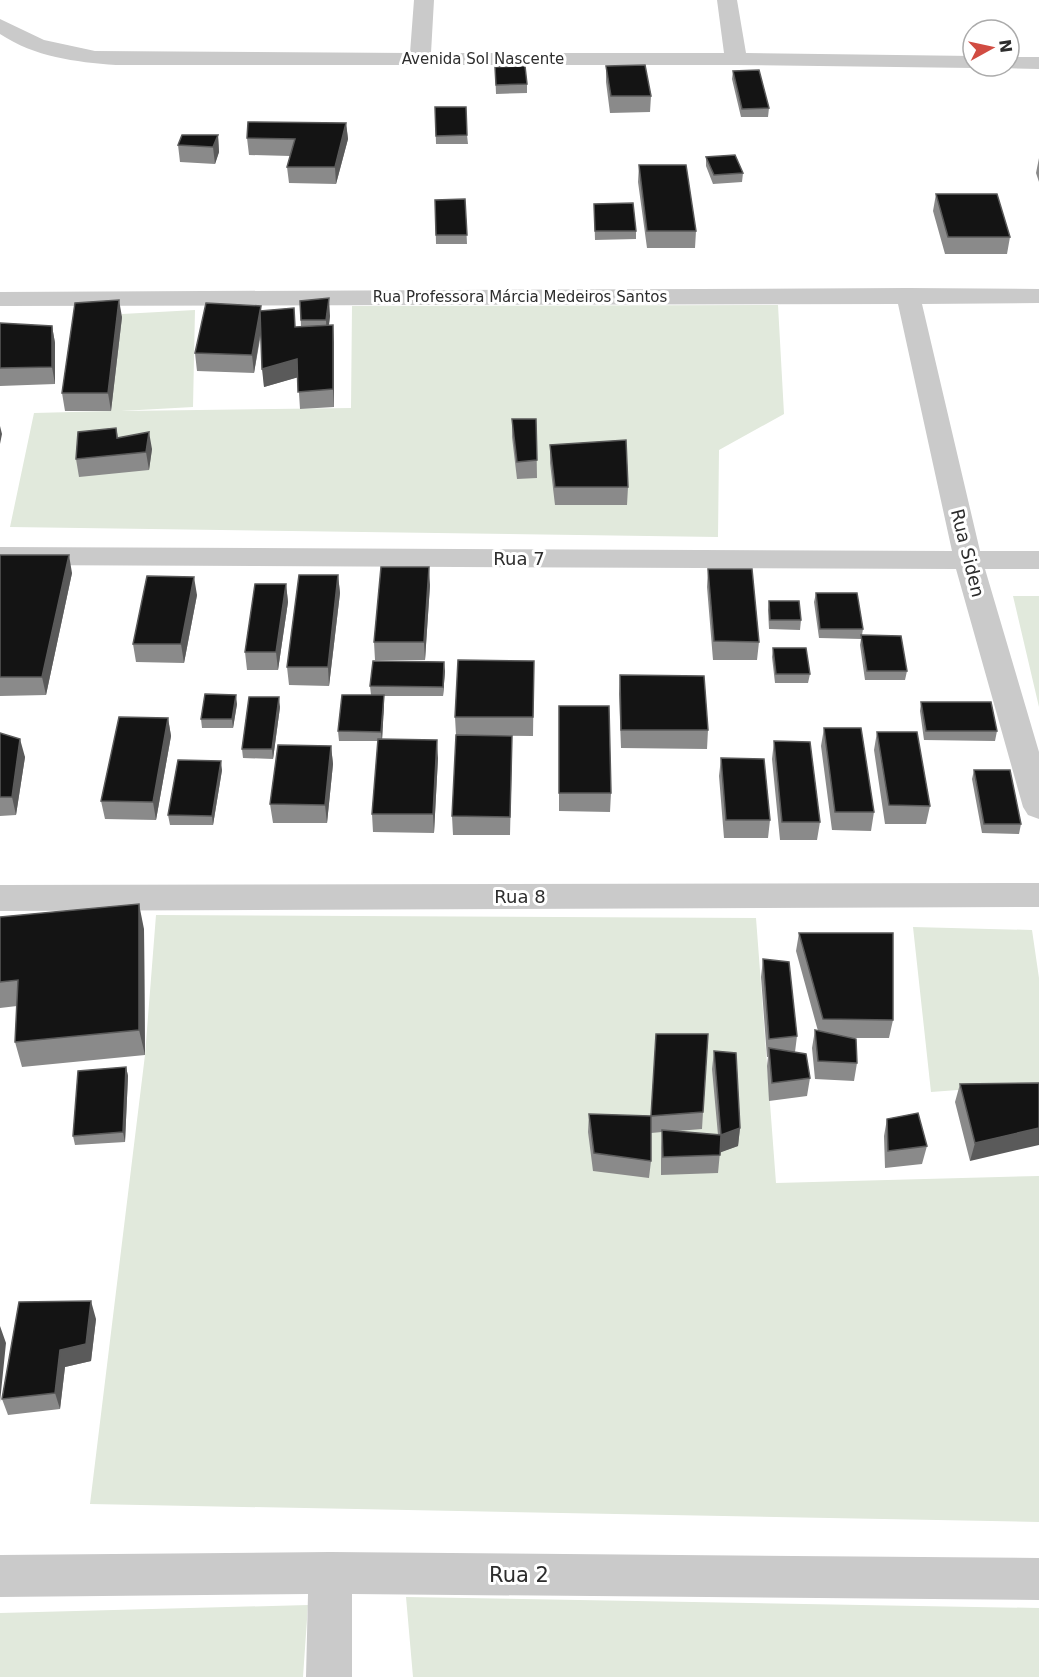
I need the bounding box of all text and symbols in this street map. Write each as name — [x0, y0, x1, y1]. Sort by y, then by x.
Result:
north arrow — [961, 18, 1021, 78]
text: N — [995, 38, 1016, 54]
street label: Avenida Sol Nascente — [402, 50, 564, 68]
street label: Rua Professora Márcia Medeiros Santos — [373, 288, 667, 306]
street label: Rua Siden — [947, 507, 989, 599]
street label: Rua 7 — [493, 548, 545, 569]
street label: Rua 8 — [494, 886, 546, 907]
street label: Rua 2 — [489, 1563, 549, 1587]

